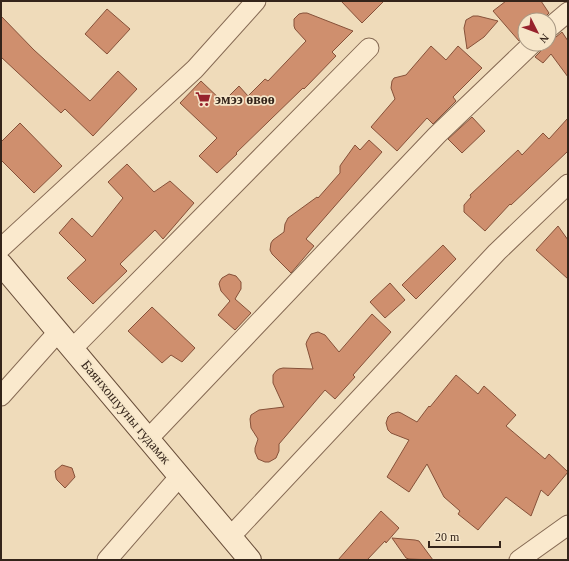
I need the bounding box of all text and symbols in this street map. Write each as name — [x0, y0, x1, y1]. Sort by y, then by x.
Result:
north arrow — [517, 12, 557, 52]
text: N — [537, 32, 552, 46]
supermarket icon: эмээ өвөө — [194, 90, 212, 108]
place label: эмээ өвөө — [215, 92, 275, 107]
street label: Баянхошууны гудамж — [78, 357, 174, 467]
scale bar — [429, 523, 500, 549]
text: 20 m — [435, 530, 460, 544]

